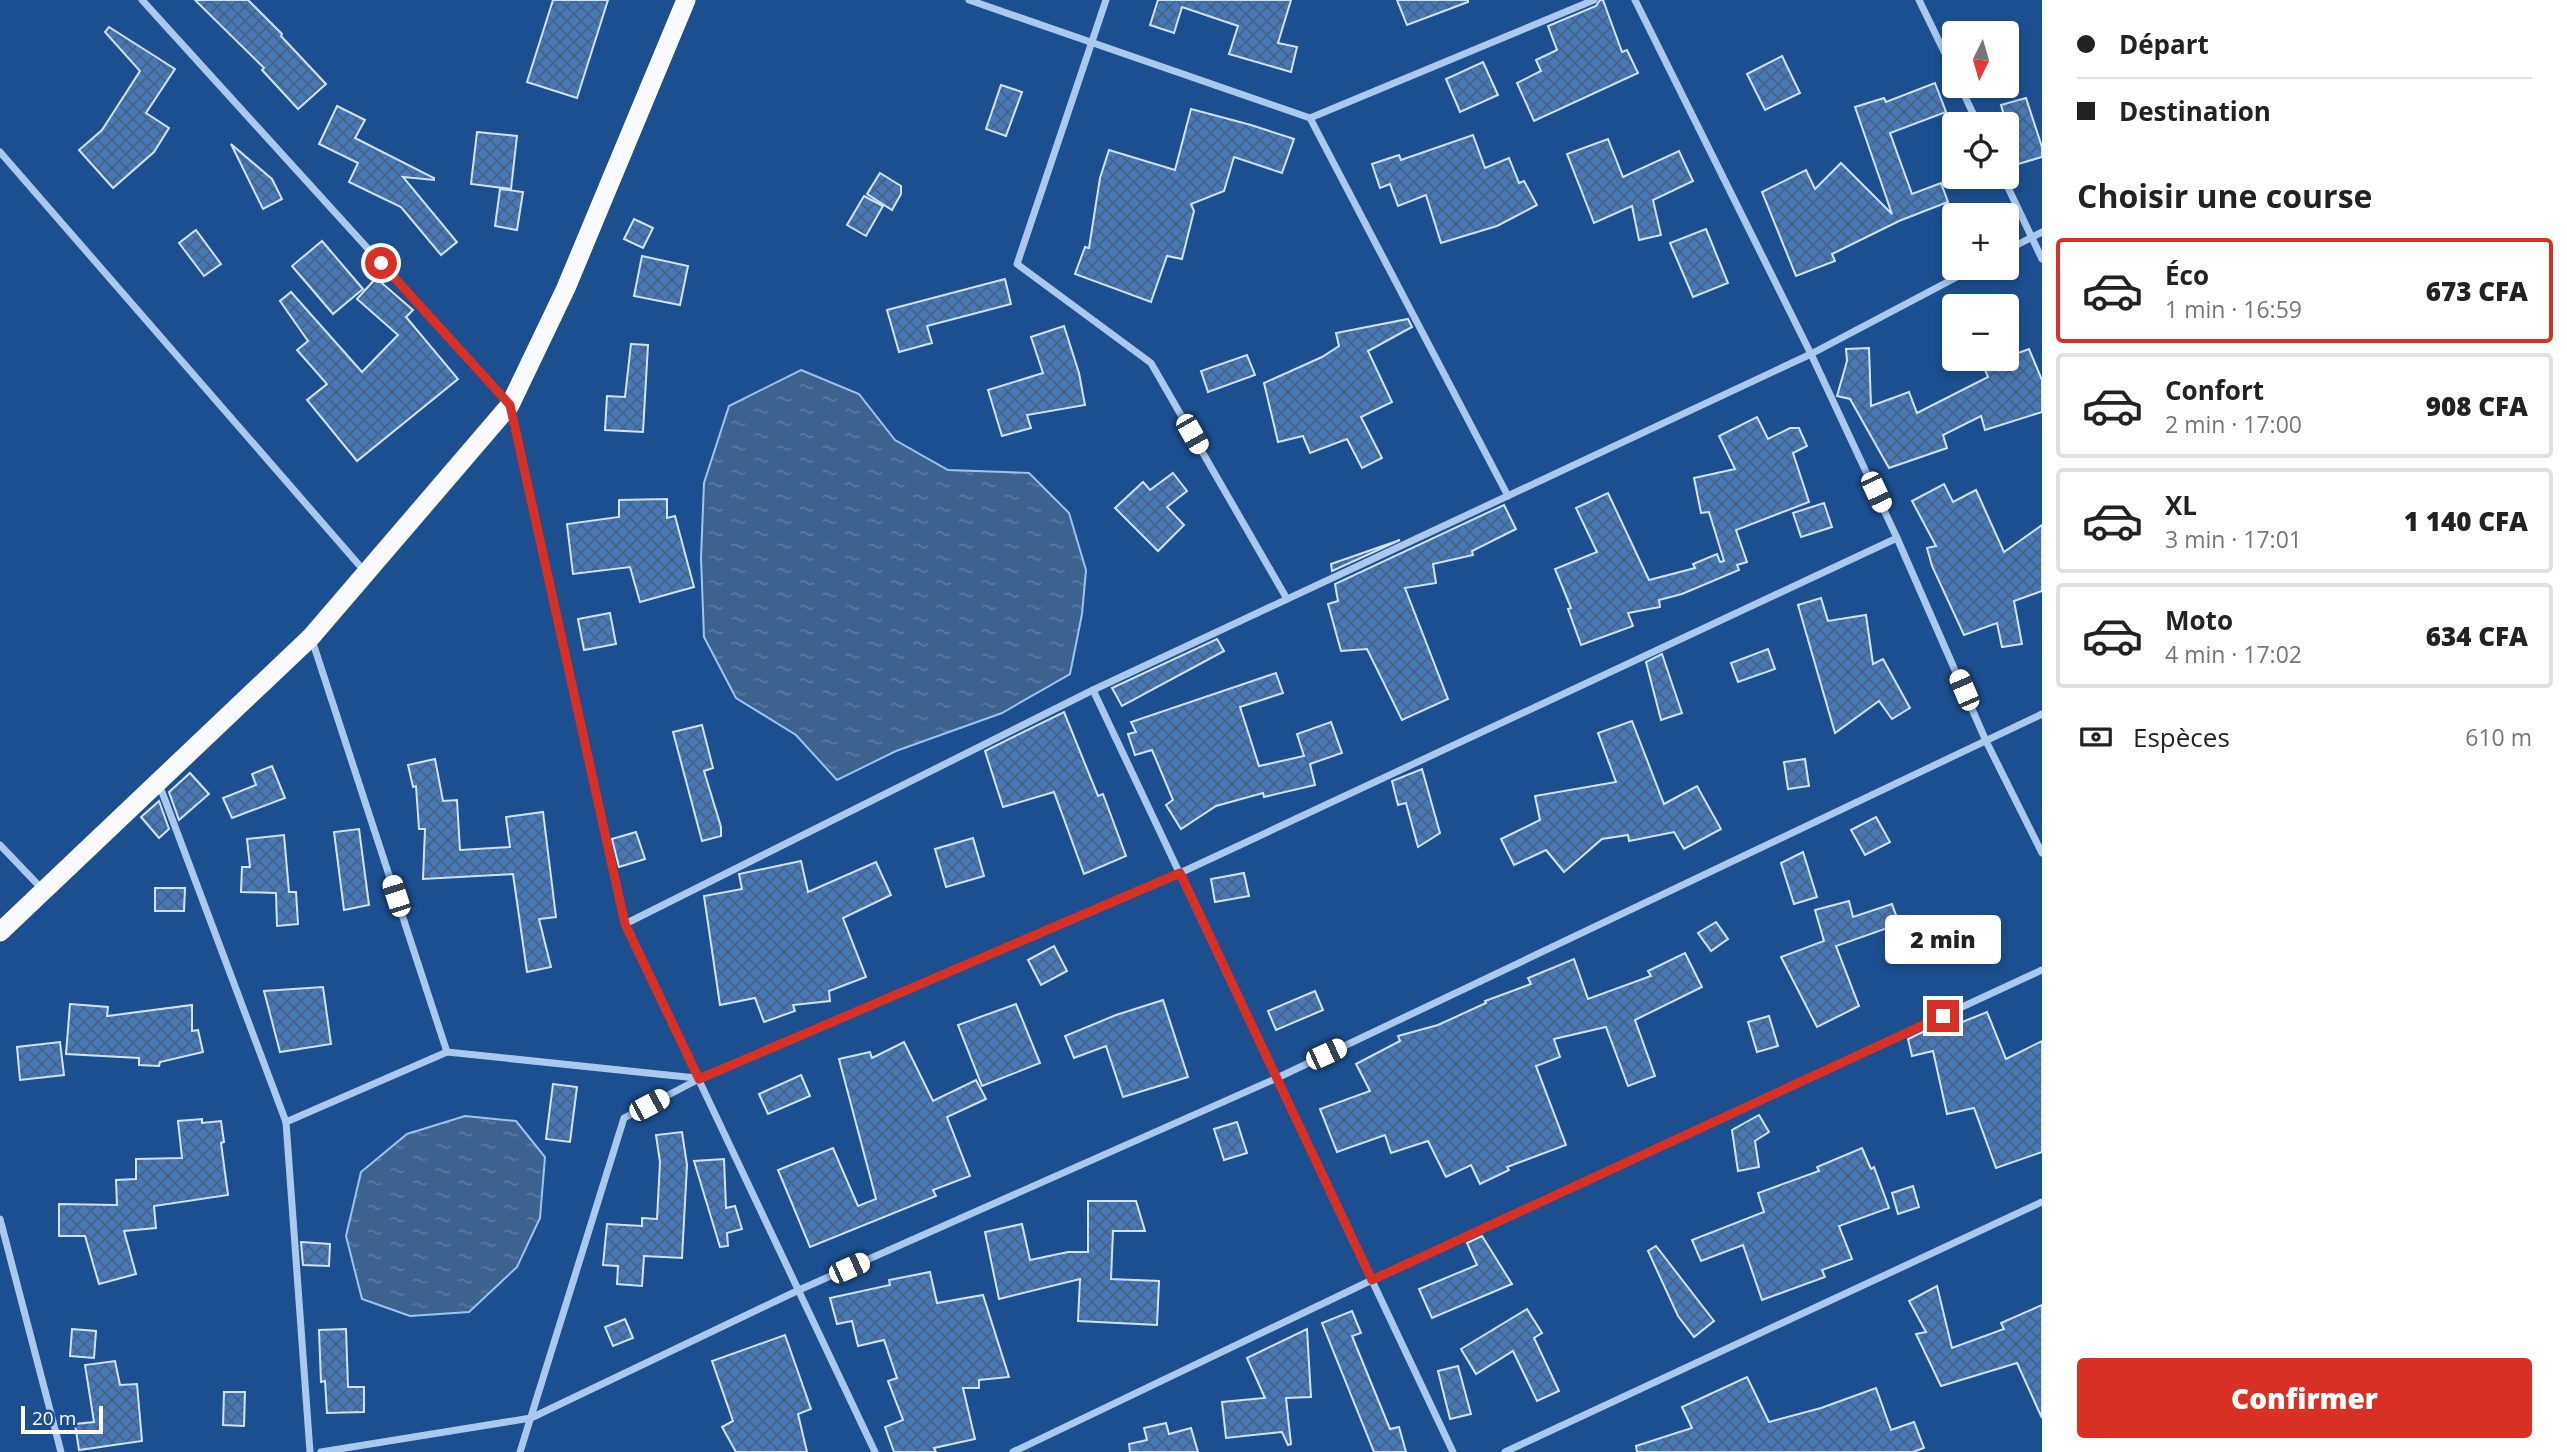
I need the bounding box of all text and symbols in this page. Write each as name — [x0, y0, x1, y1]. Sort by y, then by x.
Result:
north arrow — [1942, 21, 2020, 98]
map controls — [1942, 21, 2019, 371]
text: Départ — [2119, 26, 2209, 62]
text: Destination — [2119, 93, 2271, 129]
button: locate — [1942, 112, 2019, 189]
text: Choisir une course — [2077, 174, 2372, 217]
button: + — [1942, 203, 2019, 280]
route start — [365, 247, 397, 279]
text: Éco — [2165, 257, 2209, 293]
icon: car — [2081, 259, 2144, 322]
text: 673 CFA — [2426, 273, 2528, 309]
text: 1 min · 16:59 — [2165, 293, 2302, 325]
button: − — [1942, 294, 2019, 371]
text: Confort — [2165, 372, 2264, 408]
icon: car — [2081, 374, 2144, 437]
text: 908 CFA — [2426, 388, 2528, 424]
text: 2 min · 17:00 — [2165, 408, 2302, 440]
car — [1173, 411, 1212, 457]
car — [1858, 469, 1895, 515]
text: XL — [2165, 487, 2197, 523]
icon: car — [2081, 489, 2144, 552]
text: 1 140 CFA — [2404, 503, 2528, 539]
text: 3 min · 17:01 — [2165, 523, 2302, 555]
text: Moto — [2165, 602, 2233, 638]
icon: car — [2081, 604, 2144, 667]
text: 634 CFA — [2426, 618, 2528, 654]
text: 4 min · 17:02 — [2165, 638, 2302, 670]
car — [1947, 667, 1982, 713]
icon: cash — [2077, 718, 2115, 756]
text: Espèces — [2133, 719, 2230, 755]
text: 610 m — [2465, 721, 2532, 753]
car — [380, 873, 413, 919]
callout: 2 min — [1885, 914, 2001, 964]
text: 2 min — [1910, 923, 1976, 955]
route end — [1927, 1000, 1959, 1032]
car — [1303, 1036, 1350, 1072]
car — [626, 1086, 673, 1124]
car — [826, 1250, 873, 1286]
button: Confirmer — [2077, 1358, 2532, 1438]
scale bar — [21, 1403, 103, 1435]
text: 20 m — [32, 1405, 76, 1431]

